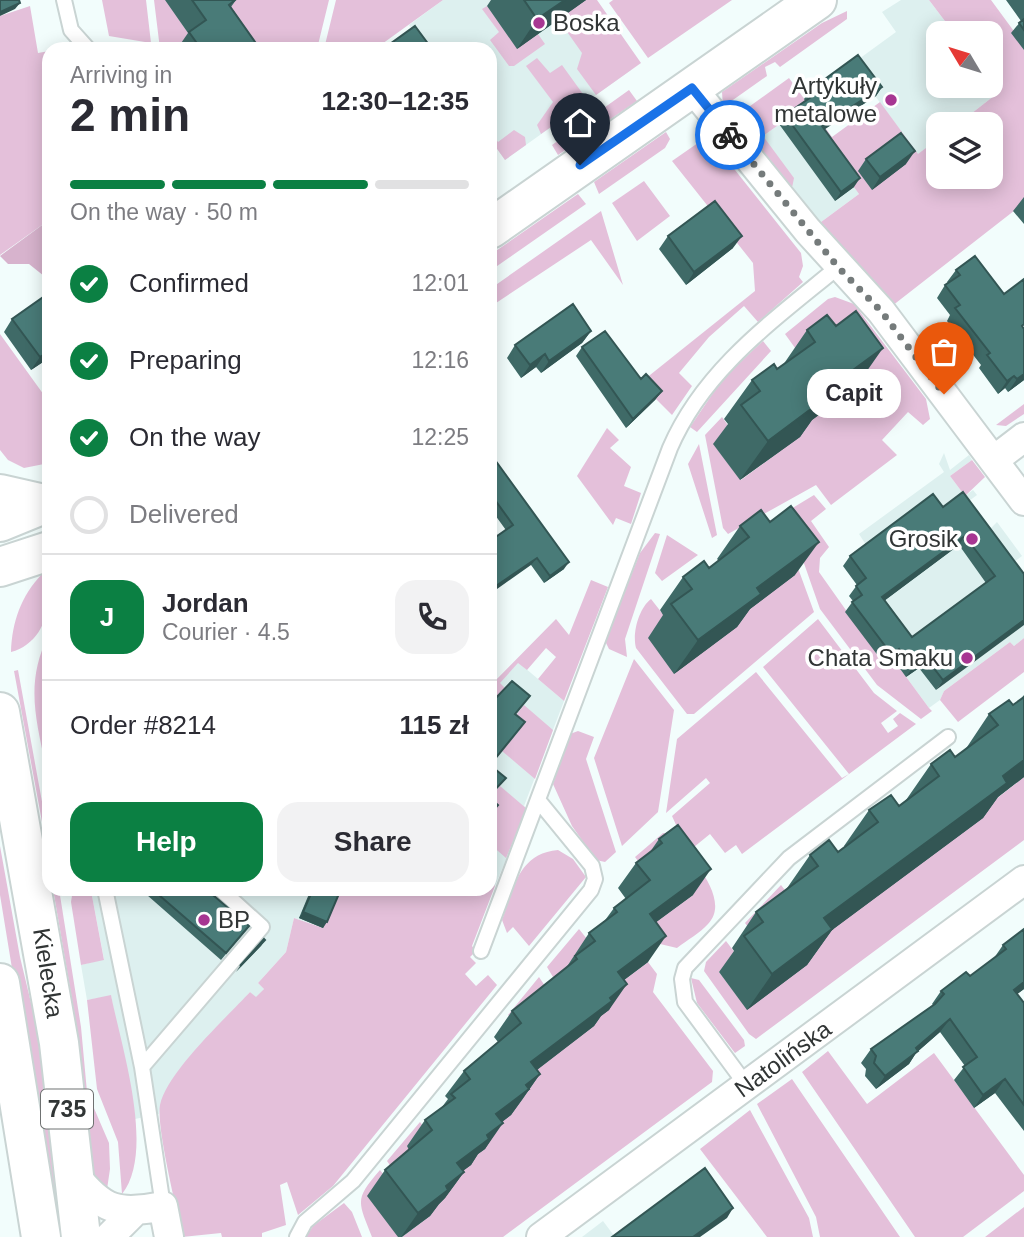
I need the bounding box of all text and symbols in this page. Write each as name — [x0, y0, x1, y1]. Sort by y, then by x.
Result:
place label: Boska — [553, 9, 620, 36]
marker: Boska — [531, 15, 547, 31]
north arrow — [926, 21, 1003, 98]
map controls — [926, 21, 1003, 189]
text: Arriving in — [70, 62, 172, 88]
place label: Artykuły metalowe — [774, 72, 877, 127]
text: 12:30–12:35 — [322, 86, 469, 116]
text: 2 min — [70, 89, 190, 141]
marker: Artykuły metalowe — [883, 92, 899, 108]
pin — [550, 93, 610, 165]
courier — [695, 100, 765, 170]
icon: home — [561, 104, 599, 142]
button: layers — [926, 112, 1003, 189]
icon: bike — [711, 116, 749, 154]
text: On the way · 50 m — [70, 199, 258, 225]
icon: check — [70, 265, 108, 303]
text: Confirmed — [129, 268, 249, 298]
text: 12:01 — [411, 270, 469, 296]
pin — [914, 322, 974, 394]
icon: bag — [925, 333, 963, 371]
icon: check — [70, 342, 108, 380]
text: Preparing — [129, 345, 242, 375]
text: 12:16 — [411, 347, 469, 373]
callout: Capit — [808, 370, 902, 418]
text: Capit — [825, 380, 883, 406]
icon: check — [70, 419, 108, 457]
text: On the way — [129, 422, 261, 452]
text: 12:25 — [411, 424, 469, 450]
text: Delivered — [129, 499, 239, 529]
place label: Grosik — [889, 525, 959, 552]
marker: Grosik — [964, 531, 980, 547]
button: phone — [395, 580, 469, 654]
text: Jordan — [162, 588, 249, 618]
text: J — [100, 602, 114, 632]
text: Courier · 4.5 — [162, 619, 290, 645]
place label: Chata Smaku — [808, 644, 953, 671]
marker: Chata Smaku — [959, 650, 975, 666]
text: Order #8214 — [70, 710, 216, 740]
text: 115 zł — [400, 710, 469, 740]
button: Help — [70, 802, 263, 882]
button: Share — [277, 802, 469, 882]
place label: BP — [218, 906, 250, 933]
marker: BP — [196, 912, 212, 928]
street label: Kielecka — [28, 926, 69, 1020]
street label: Natolińska — [729, 1014, 836, 1102]
road number: 735 — [41, 1090, 93, 1128]

